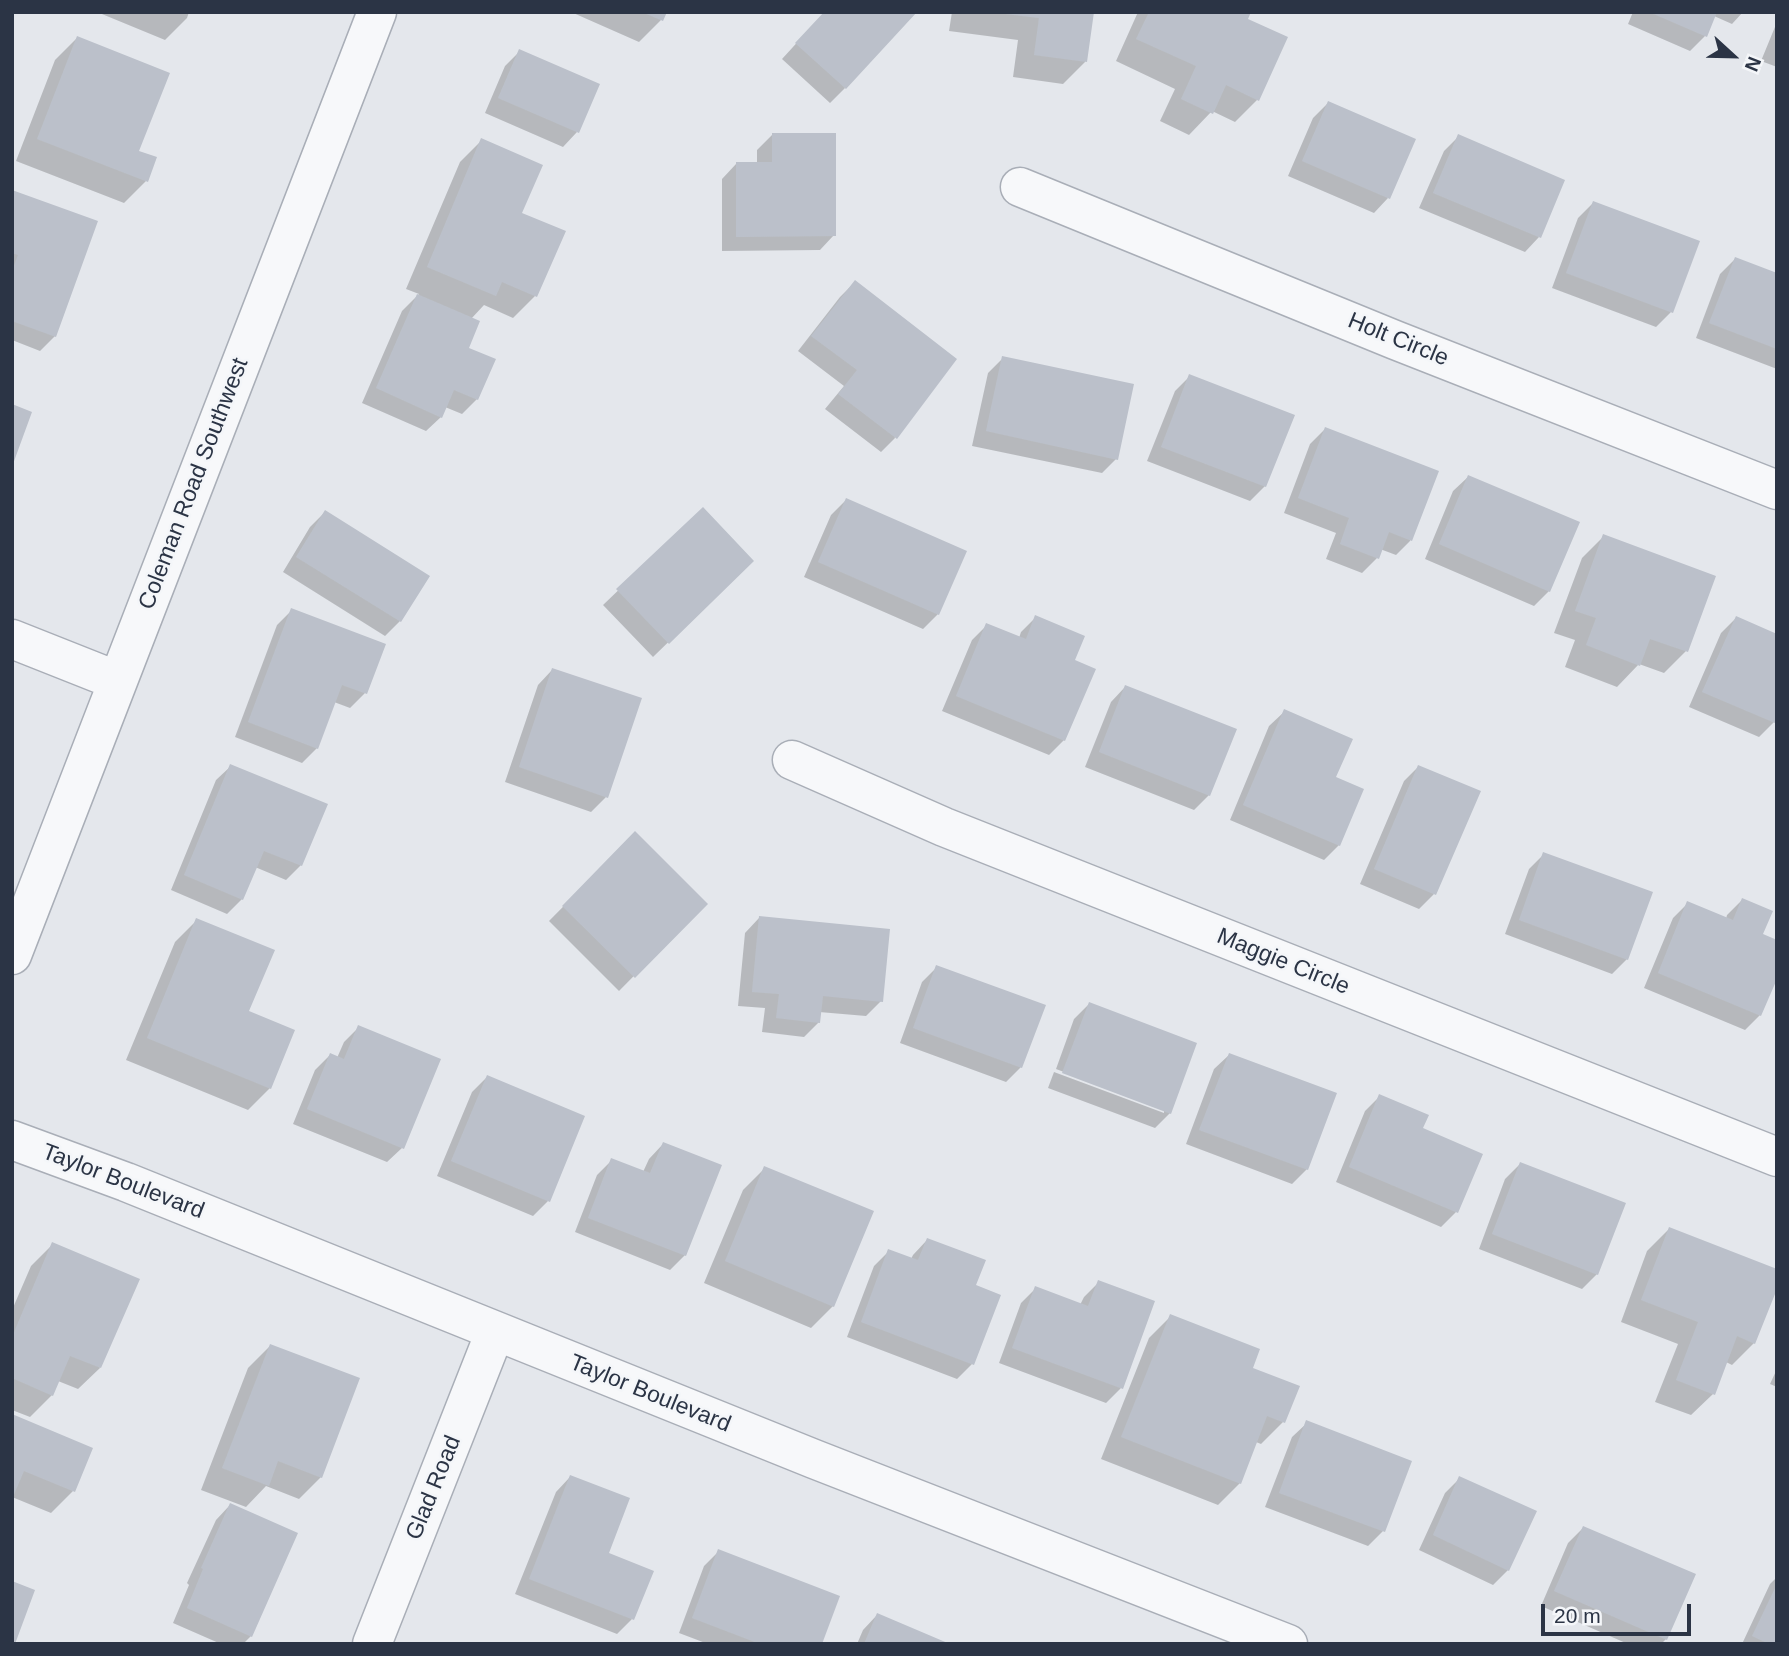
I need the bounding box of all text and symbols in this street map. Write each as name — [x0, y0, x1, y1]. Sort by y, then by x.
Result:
north arrow — [1698, 21, 1768, 91]
text: N — [1741, 54, 1765, 74]
street label: Holt Circle — [1344, 307, 1452, 373]
street label: Coleman Road Southwest — [133, 354, 255, 614]
street label: Maggie Circle — [1213, 923, 1353, 1001]
street label: Taylor Boulevard — [38, 1138, 208, 1226]
street label: Taylor Boulevard — [565, 1349, 735, 1439]
street label: Glad Road — [401, 1432, 467, 1544]
scale bar — [1544, 1590, 1694, 1634]
text: 20 m — [1554, 1604, 1601, 1627]

